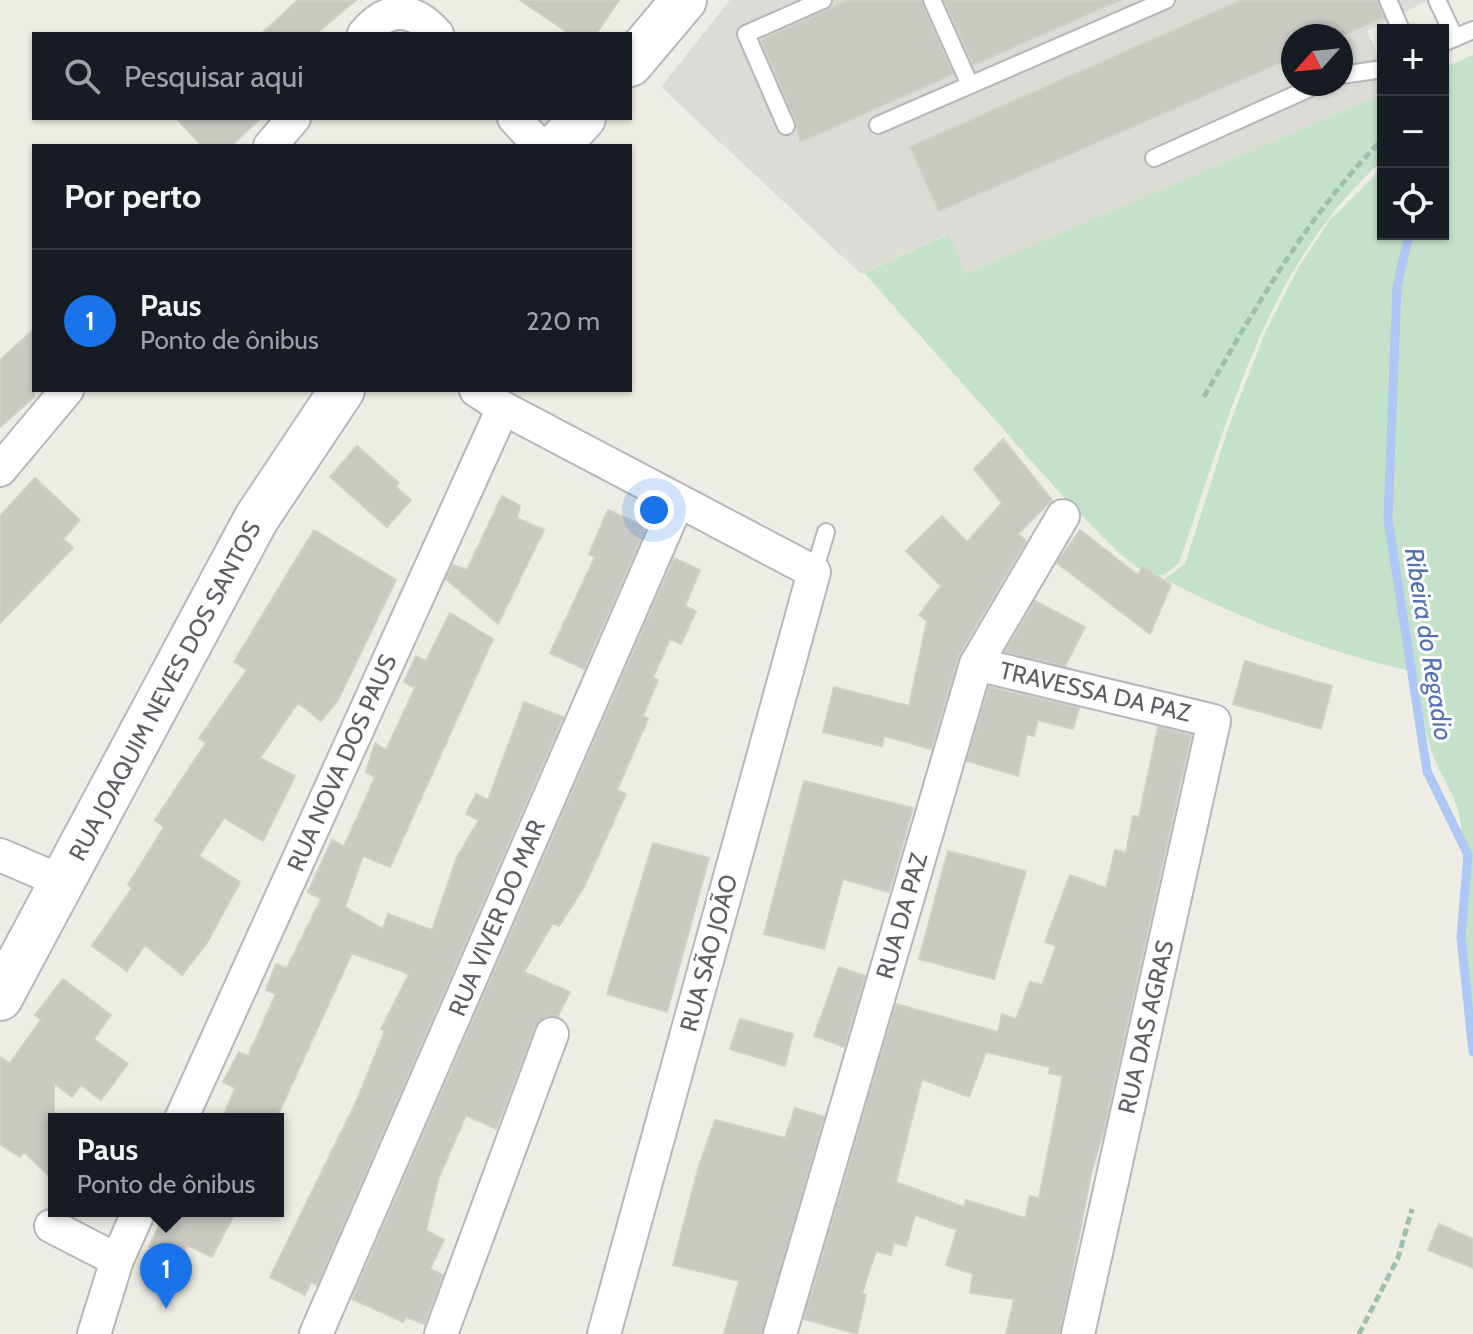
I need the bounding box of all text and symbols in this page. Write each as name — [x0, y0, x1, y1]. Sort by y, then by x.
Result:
north arrow — [1281, 24, 1353, 96]
map controls — [1377, 24, 1449, 240]
button: + — [1377, 24, 1449, 96]
search box — [32, 32, 632, 120]
icon: search — [60, 54, 104, 98]
text: Pesquisar aqui — [124, 58, 304, 95]
button: − — [1377, 96, 1449, 168]
button: locate — [1377, 168, 1449, 240]
text: Por perto — [64, 175, 201, 217]
text: Paus — [140, 287, 202, 324]
text: 1 — [85, 305, 95, 337]
text: 220 m — [526, 305, 600, 337]
text: Ponto de ônibus — [140, 324, 319, 356]
your location — [634, 490, 674, 530]
street label: RUA JOAQUIM NEVES DOS SANTOS — [62, 516, 267, 866]
water label: Ribeira do Regadio — [1398, 545, 1460, 743]
street label: RUA NOVA DOS PAUS — [281, 650, 402, 876]
street label: TRAVESSA DA PAZ — [997, 655, 1194, 728]
street label: RUA VIVER DO MAR — [442, 815, 551, 1020]
street label: RUA DA PAZ — [870, 849, 934, 982]
street label: RUA SÃO JOÃO — [674, 871, 743, 1035]
street label: RUA DAS AGRAS — [1111, 937, 1180, 1116]
popup — [48, 1113, 284, 1217]
text: Paus — [77, 1131, 138, 1168]
text: Ponto de ônibus — [77, 1168, 255, 1200]
pin: 1 — [140, 1243, 192, 1309]

